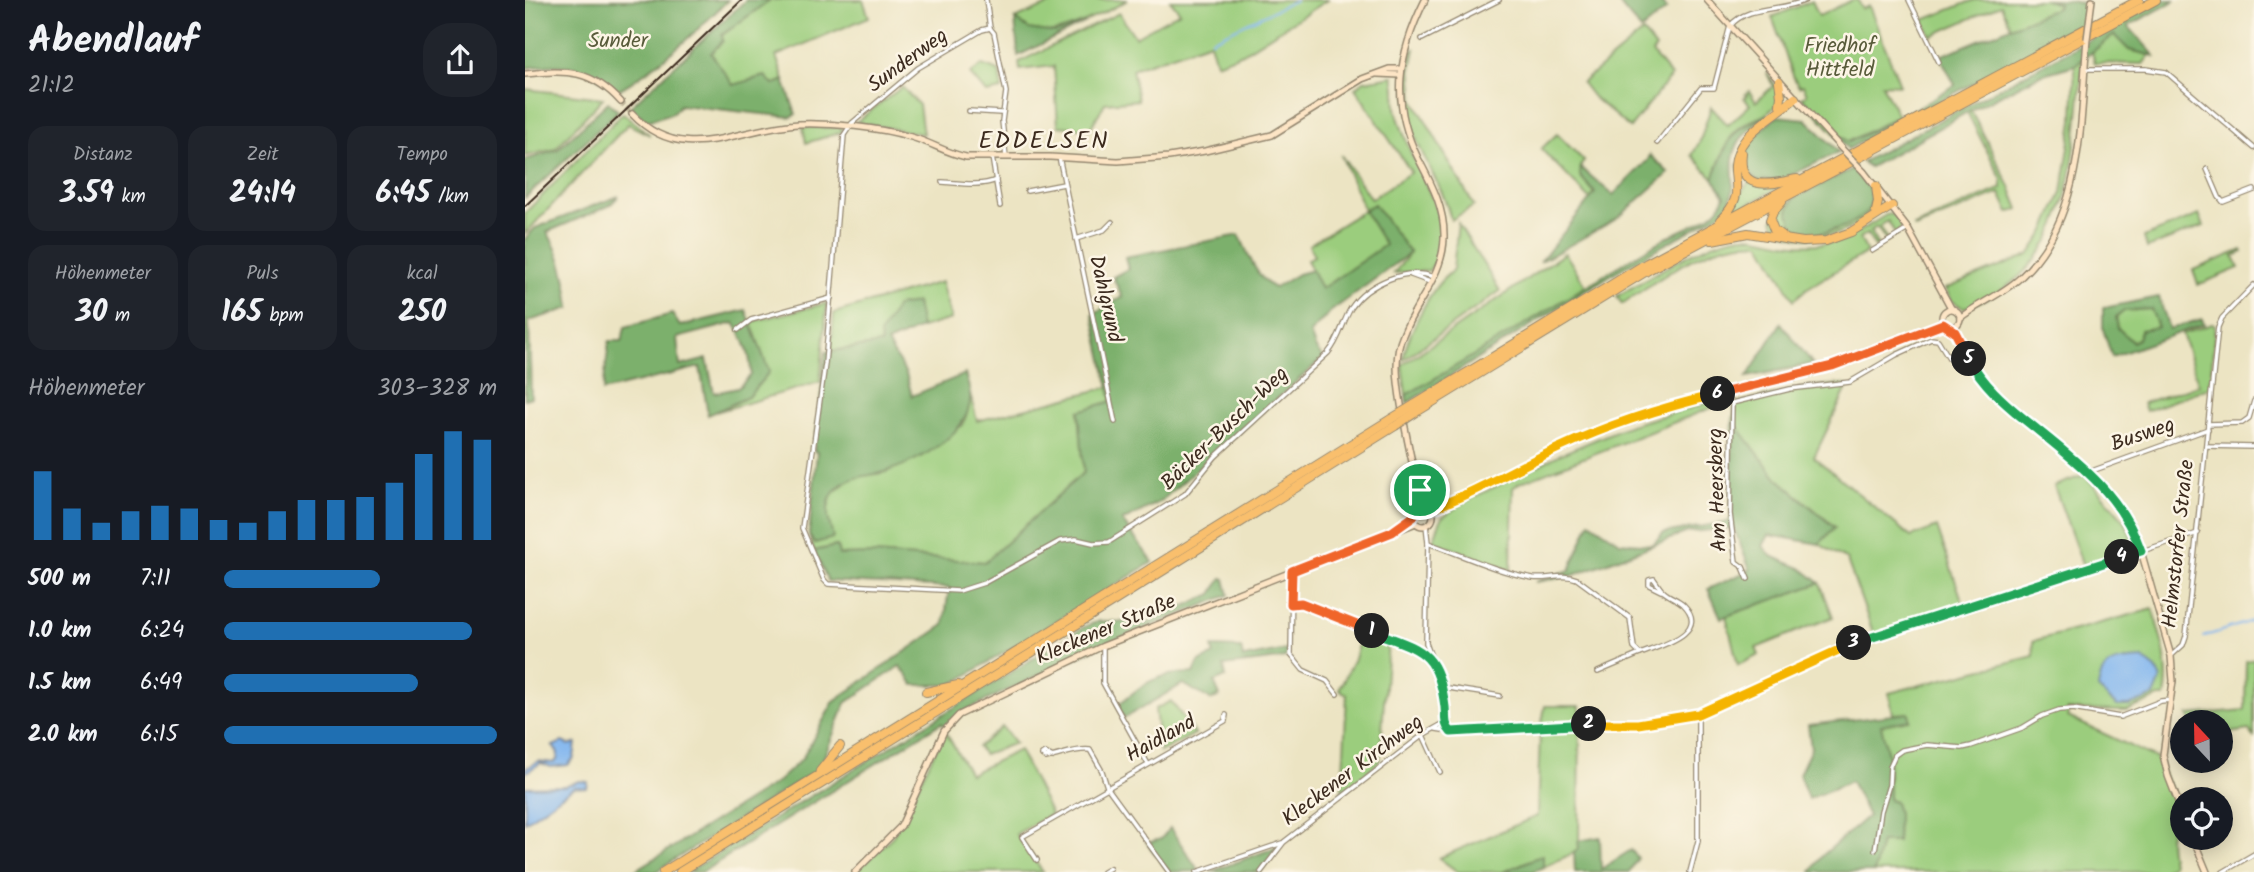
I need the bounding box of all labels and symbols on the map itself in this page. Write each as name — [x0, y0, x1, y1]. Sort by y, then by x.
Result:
street label: Sunderweg — [861, 20, 955, 102]
park label: Sunder — [588, 25, 649, 58]
park label: Friedhof Hittfeld — [1804, 30, 1878, 87]
district label: EDDELSEN — [978, 122, 1110, 161]
street label: Dahlgrund — [1079, 252, 1131, 346]
pin: 5 — [1951, 342, 1987, 376]
street label: Bäcker-Busch-Weg — [1153, 359, 1297, 499]
pin: 6 — [1701, 376, 1735, 412]
street label: Busweg — [2106, 409, 2180, 461]
street label: Am Heersberg — [1699, 427, 1737, 553]
street label: Helmstorfer Straße — [2154, 457, 2204, 630]
pin — [1390, 460, 1450, 520]
pin: 4 — [2105, 540, 2139, 574]
street label: Kleckener Straße — [1031, 585, 1182, 674]
pin: 1 — [1355, 614, 1389, 648]
pin: 3 — [1837, 626, 1871, 660]
street label: Haidland — [1120, 706, 1203, 772]
pin: 2 — [1571, 706, 1607, 742]
street label: Kleckener Kirchweg — [1275, 707, 1431, 835]
north arrow — [2170, 710, 2233, 774]

